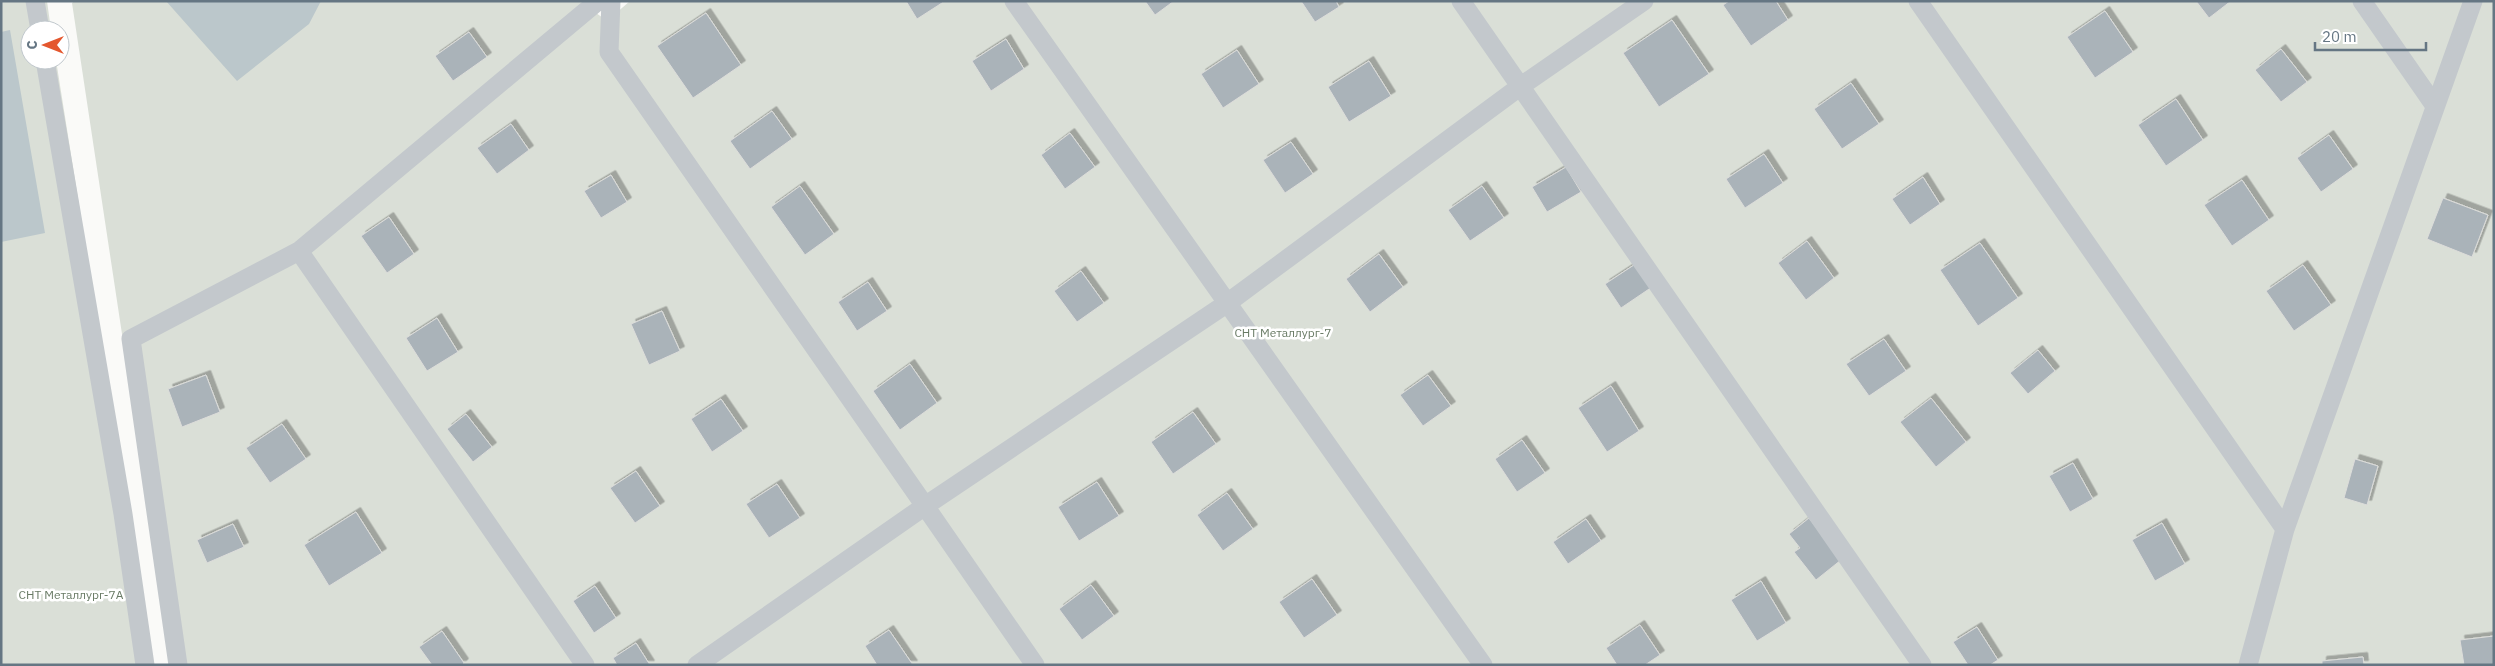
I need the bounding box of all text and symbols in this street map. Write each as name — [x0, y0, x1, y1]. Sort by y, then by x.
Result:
north arrow — [20, 20, 70, 70]
scale bar — [2315, 20, 2426, 52]
text: 20 m — [2322, 27, 2357, 46]
text: С — [23, 40, 41, 50]
park label: СНТ Металлург-7 — [1234, 325, 1332, 340]
park label: СНТ Металлург-7А — [19, 587, 124, 602]

